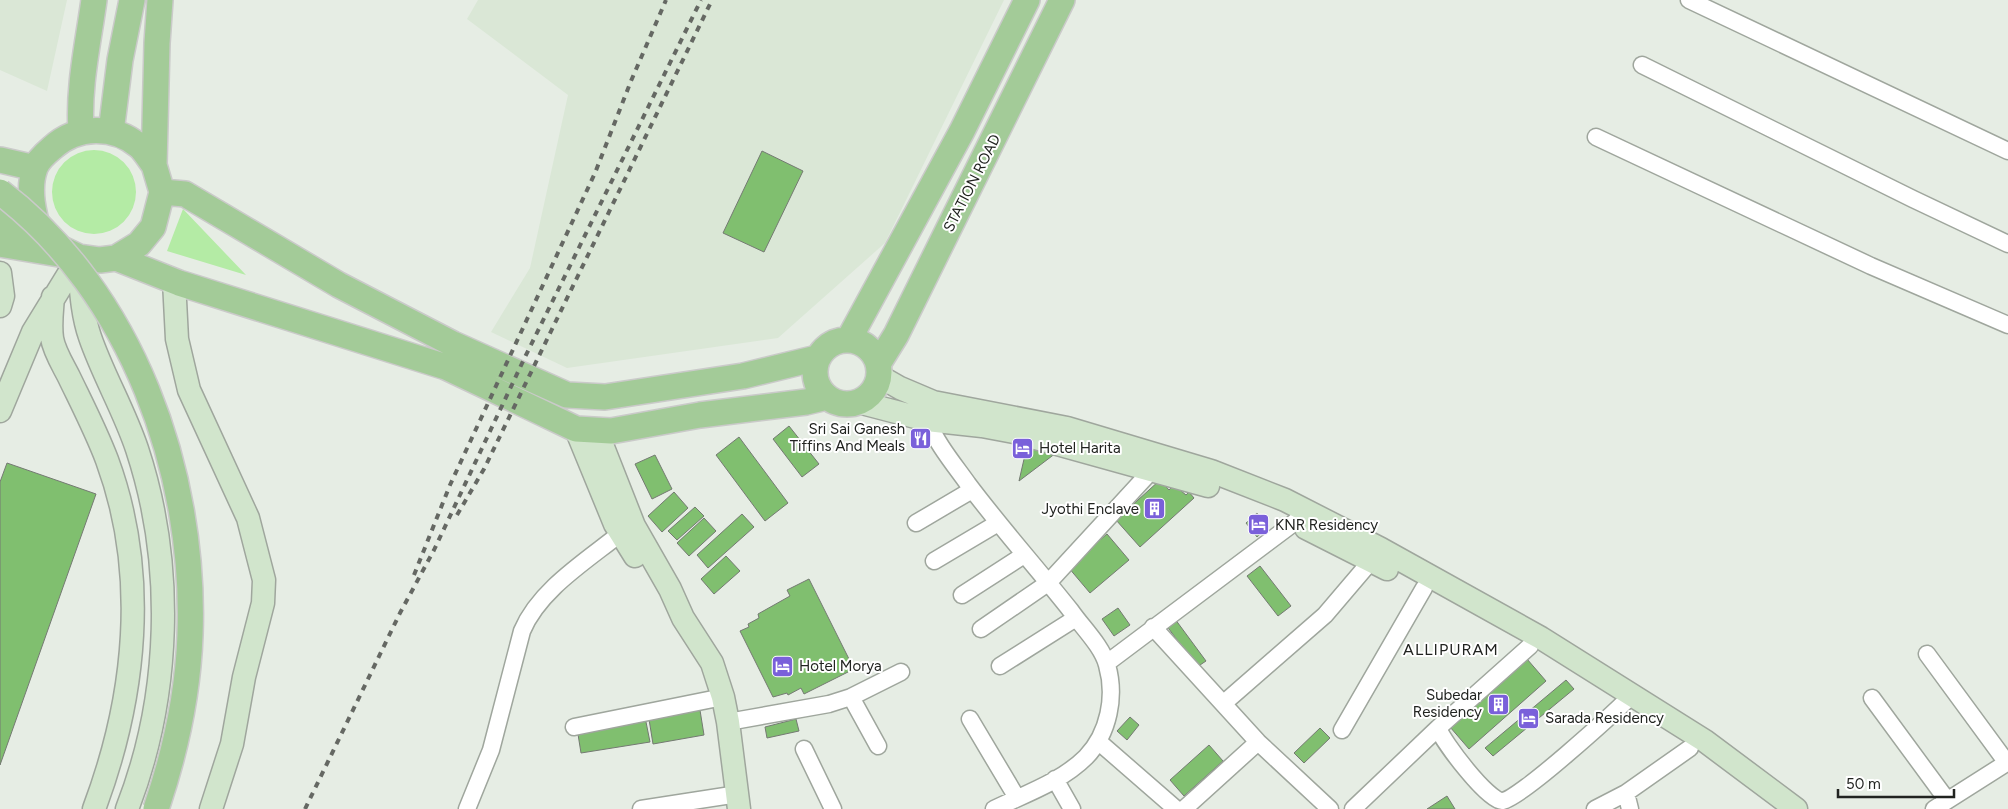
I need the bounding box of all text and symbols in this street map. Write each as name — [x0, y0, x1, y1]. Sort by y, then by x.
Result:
street label: STATION ROAD — [940, 131, 1004, 235]
place label: Sri Sai Ganesh Tiffins And Meals — [790, 420, 905, 455]
restaurant icon: Sri Sai Ganesh Tiffins And Meals — [909, 426, 933, 450]
hotel icon: Hotel Harita — [1011, 436, 1035, 460]
place label: Hotel Harita — [1039, 439, 1121, 457]
building icon: Jyothi Enclave — [1143, 497, 1167, 521]
place label: Jyothi Enclave — [1042, 500, 1139, 518]
hotel icon: KNR Residency — [1247, 513, 1271, 537]
place label: KNR Residency — [1275, 516, 1378, 534]
district label: ALLIPURAM — [1403, 640, 1499, 659]
hotel icon: Hotel Morya — [771, 654, 795, 678]
place label: Hotel Morya — [799, 657, 882, 675]
place label: Subedar Residency — [1413, 686, 1482, 721]
building icon: Subedar Residency — [1486, 692, 1510, 716]
hotel icon: Sarada Residency — [1517, 706, 1541, 730]
place label: Sarada Residency — [1545, 709, 1664, 727]
scale bar — [1838, 766, 1954, 798]
text: 50 m — [1846, 775, 1881, 793]

